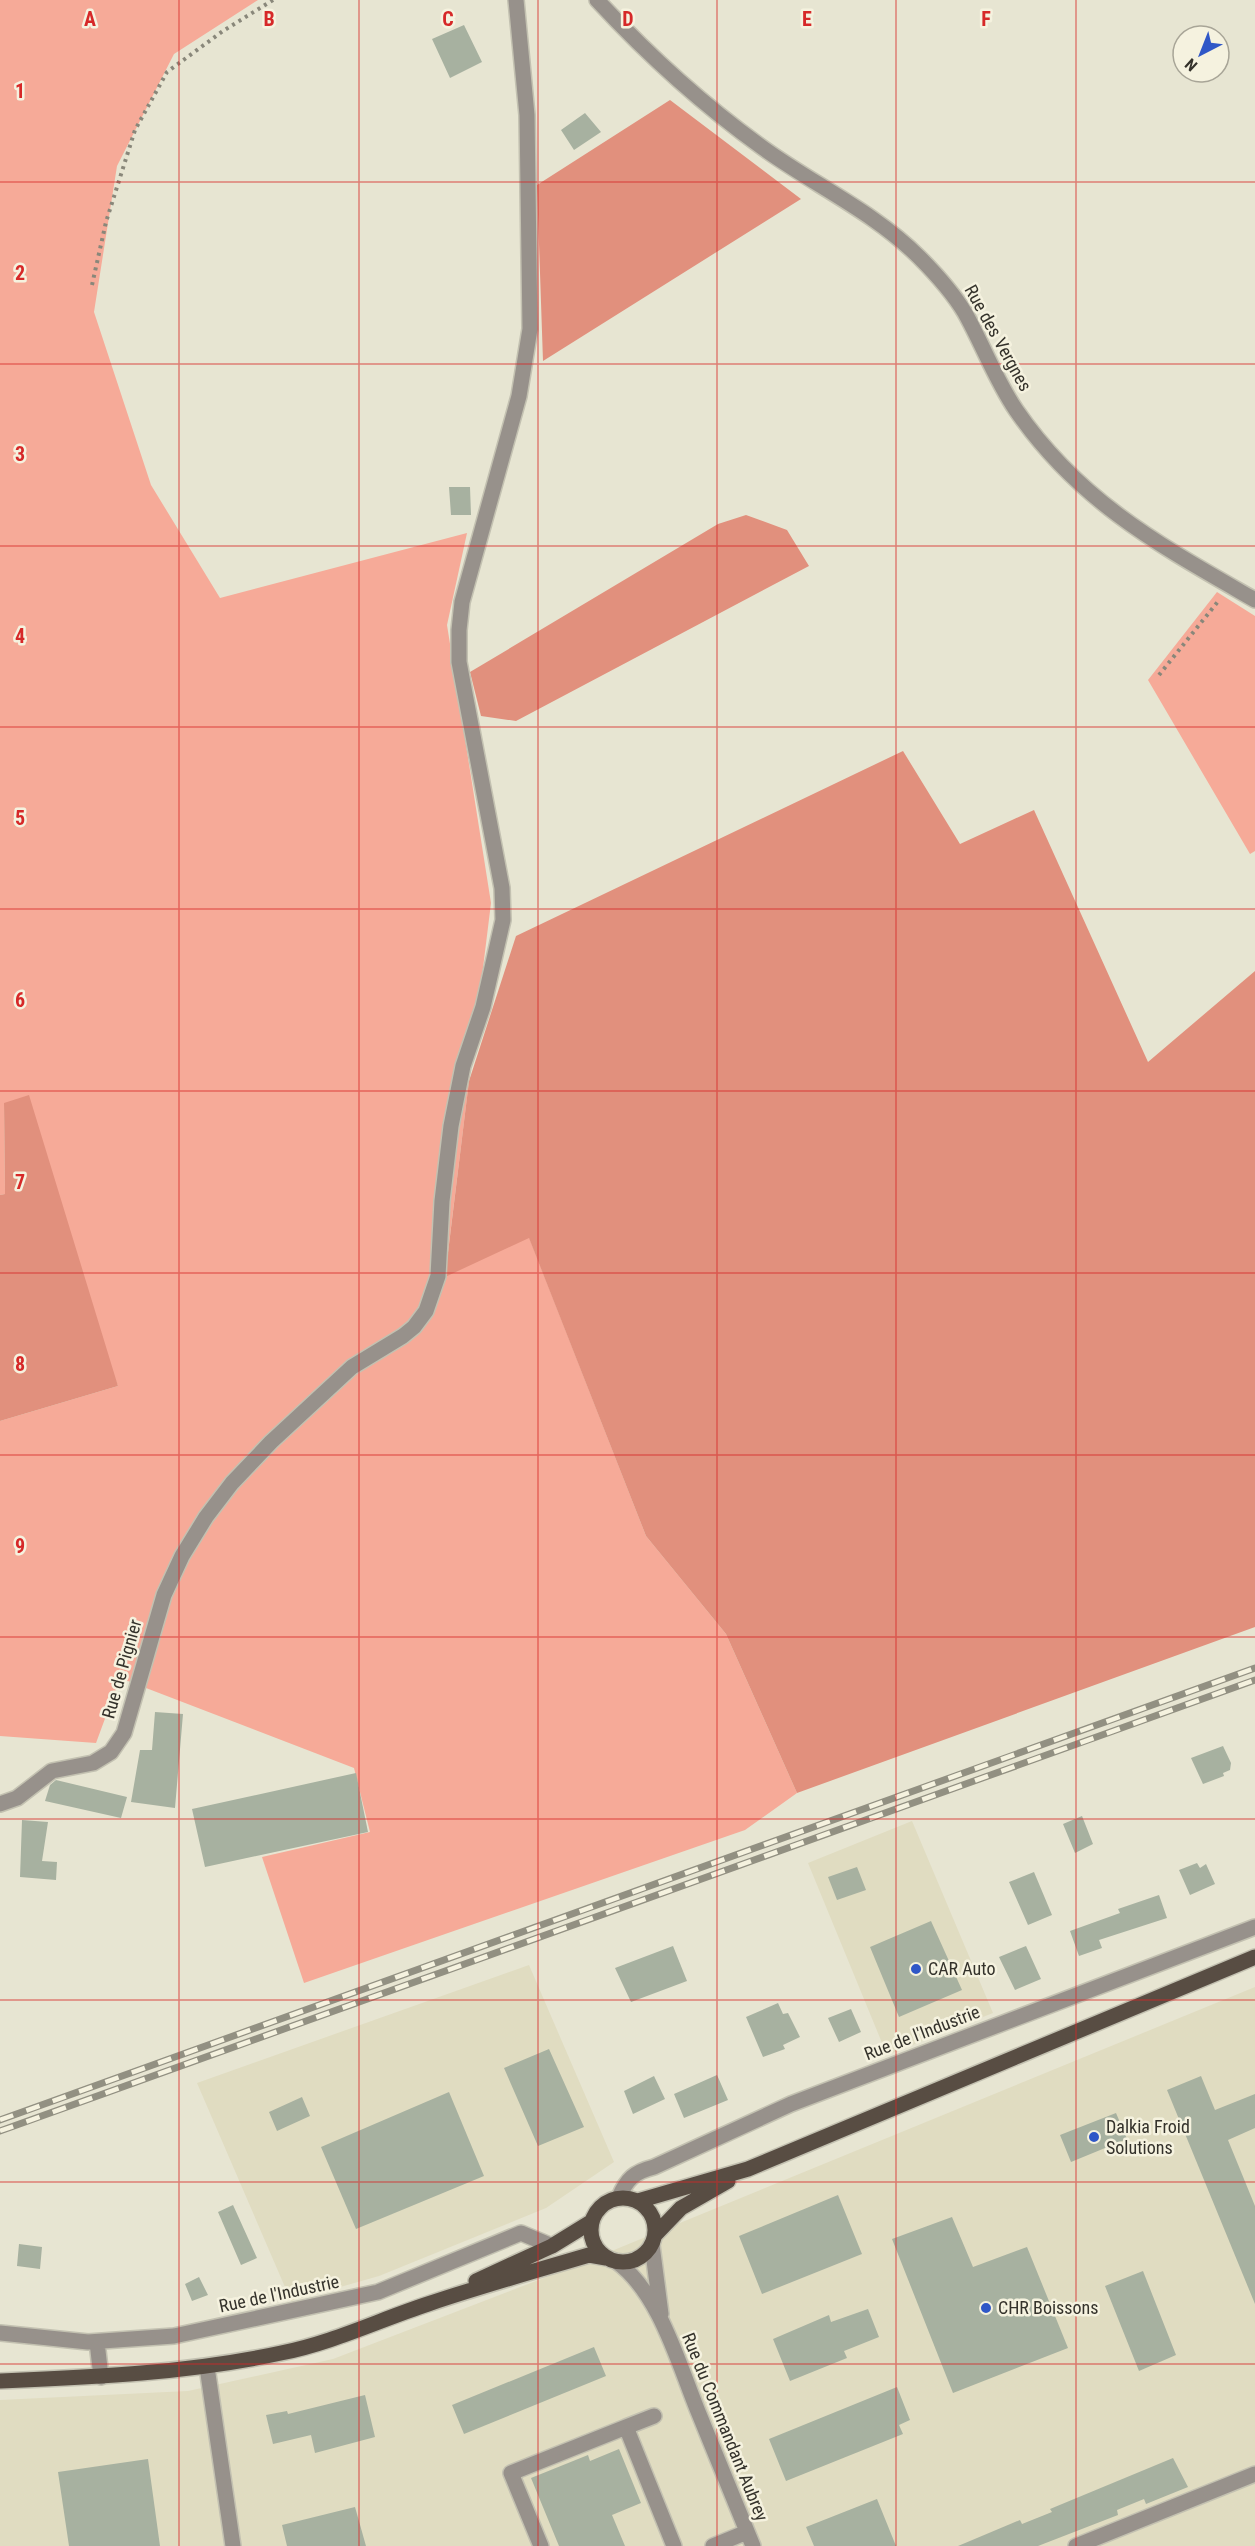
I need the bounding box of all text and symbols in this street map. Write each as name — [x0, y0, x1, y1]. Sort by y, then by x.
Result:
text: A — [84, 7, 96, 31]
text: B — [263, 7, 275, 31]
text: C — [442, 7, 454, 31]
text: D — [622, 7, 634, 31]
text: E — [802, 7, 812, 31]
text: F — [981, 7, 991, 31]
north arrow — [1171, 24, 1231, 84]
text: N — [1181, 54, 1201, 75]
text: 1 — [15, 79, 25, 103]
text: 2 — [15, 261, 25, 285]
street label: Rue des Vergnes — [961, 281, 1036, 395]
text: 3 — [15, 442, 25, 466]
text: 4 — [15, 624, 25, 648]
text: 5 — [15, 806, 25, 830]
text: 6 — [15, 988, 25, 1012]
text: 7 — [15, 1170, 25, 1194]
text: 8 — [15, 1352, 25, 1376]
text: 9 — [15, 1534, 25, 1558]
street label: Rue de Pignier — [97, 1616, 146, 1721]
place label: CAR Auto — [928, 1958, 995, 1979]
marker: CAR Auto — [909, 1962, 923, 1976]
street label: Rue de l'Industrie — [861, 2001, 983, 2064]
place label: Dalkia Froid Solutions — [1106, 2116, 1190, 2158]
marker: Dalkia Froid Solutions — [1087, 2130, 1101, 2144]
street label: Rue de l'Industrie — [217, 2271, 341, 2316]
place label: CHR Boissons — [998, 2297, 1098, 2318]
marker: CHR Boissons — [979, 2301, 993, 2315]
street label: Rue du Commandant Aubrey — [678, 2330, 773, 2524]

